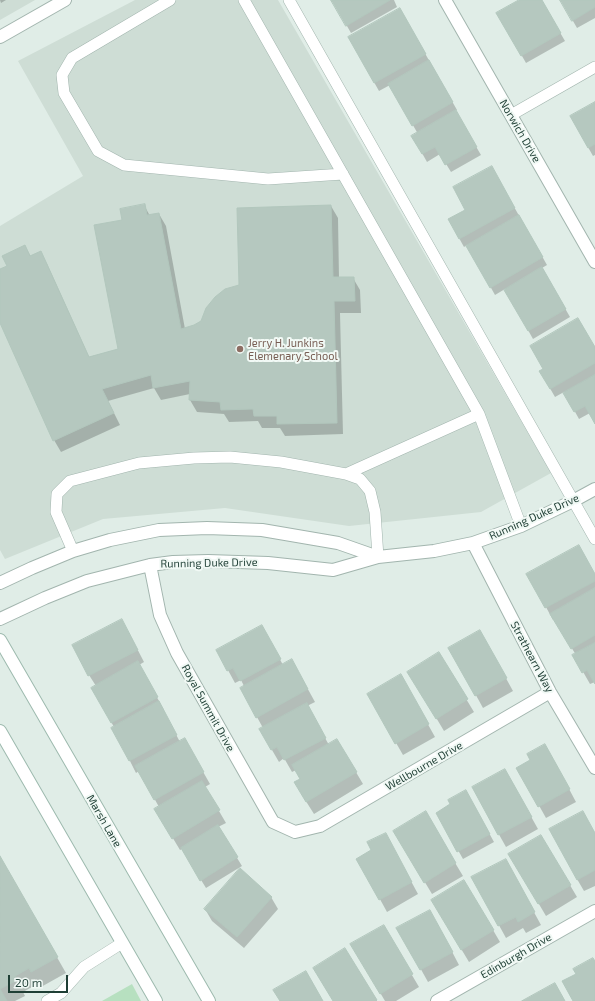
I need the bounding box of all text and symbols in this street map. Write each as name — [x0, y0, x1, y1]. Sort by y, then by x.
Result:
street label: Norwich Drive — [497, 97, 543, 165]
place label: Jerry H. Junkins Elemenary School — [248, 336, 338, 362]
marker: Jerry H. Junkins Elemenary School — [235, 344, 245, 354]
street label: Running Duke Drive — [487, 491, 581, 543]
street label: Running Duke Drive — [160, 556, 258, 570]
street label: Strathearn Way — [508, 619, 556, 695]
street label: Royal Summit Drive — [179, 662, 237, 754]
street label: Wellbourne Drive — [383, 739, 465, 793]
street label: Marsh Lane — [84, 792, 124, 850]
street label: Edinburgh Drive — [478, 930, 554, 982]
scale bar — [10, 967, 70, 993]
text: 20 m — [15, 975, 42, 989]

